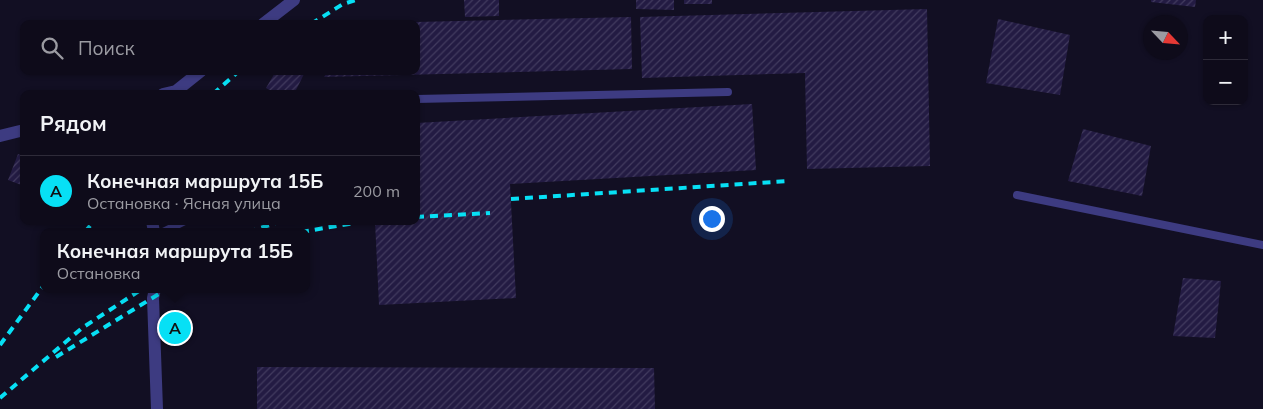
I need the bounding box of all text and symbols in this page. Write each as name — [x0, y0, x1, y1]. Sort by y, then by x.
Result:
north arrow — [1143, 15, 1188, 60]
map controls — [1203, 15, 1248, 105]
button: + — [1203, 15, 1248, 60]
search box — [20, 20, 420, 75]
icon: search — [38, 34, 66, 62]
text: Поиск — [78, 36, 135, 60]
button: − — [1203, 60, 1248, 105]
text: Рядом — [40, 110, 107, 136]
text: Конечная маршрута 15Б — [87, 169, 323, 193]
text: A — [50, 181, 62, 201]
text: 200 m — [353, 181, 400, 201]
text: Остановка · Ясная улица — [87, 193, 281, 213]
your location — [699, 206, 725, 232]
popup — [40, 228, 310, 293]
text: Конечная маршрута 15Б — [57, 239, 293, 263]
text: Остановка — [57, 263, 141, 283]
pin: A — [159, 309, 191, 347]

